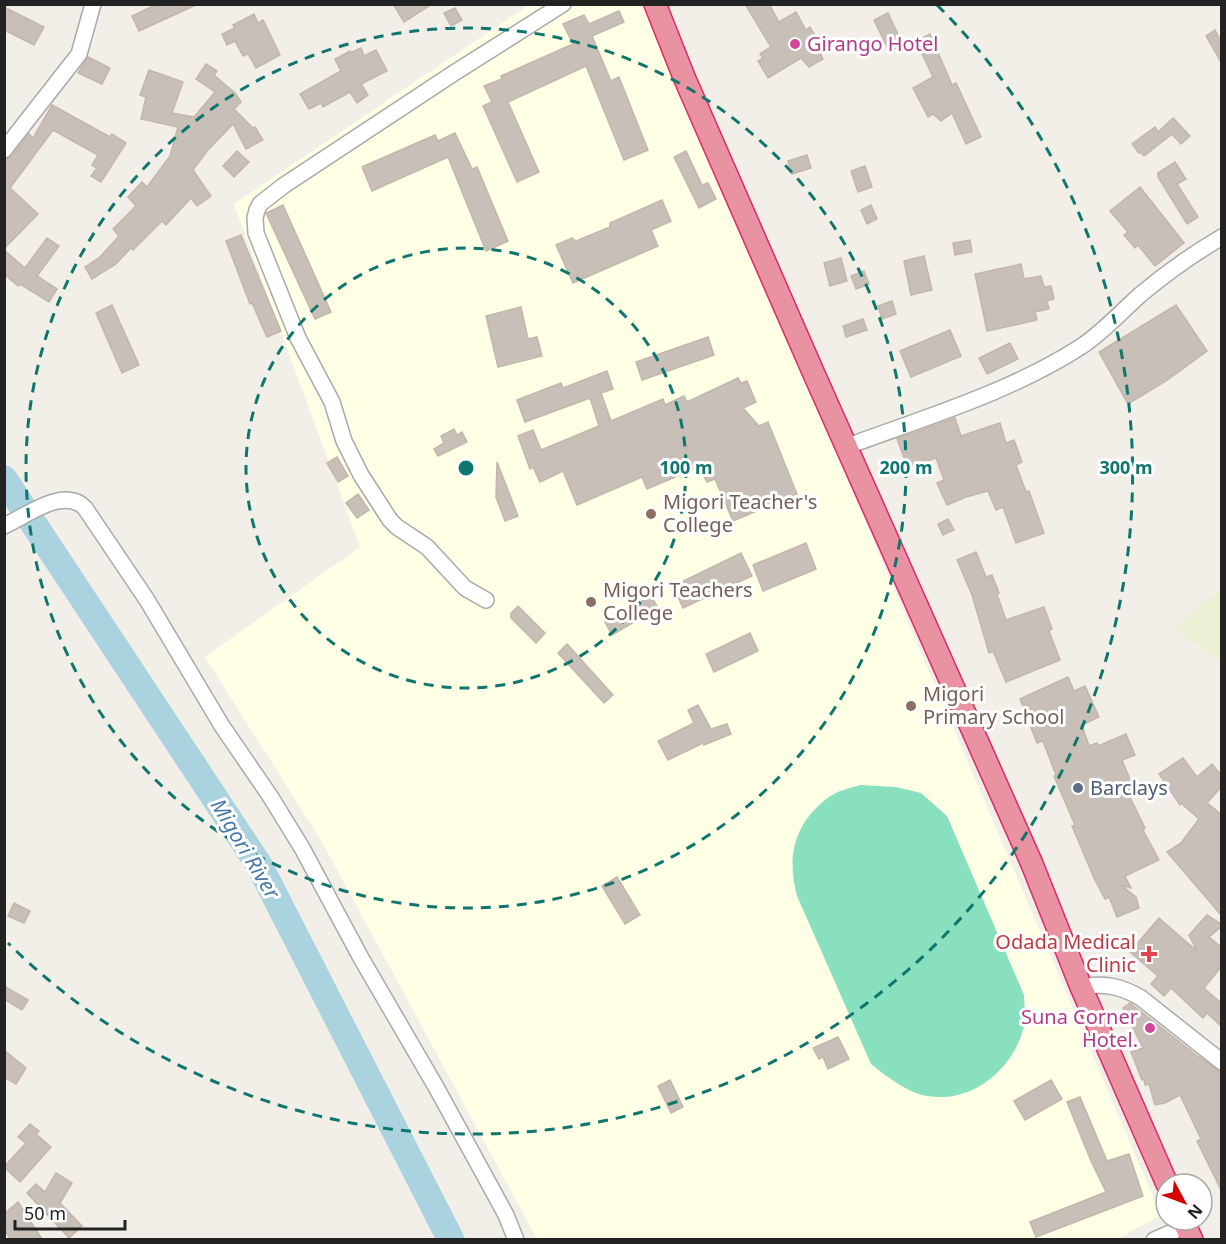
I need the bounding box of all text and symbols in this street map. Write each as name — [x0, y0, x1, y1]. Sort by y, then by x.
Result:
place label: Girango Hotel — [807, 30, 938, 57]
marker: Girango Hotel — [788, 37, 802, 51]
text: 100 m — [659, 455, 713, 479]
text: 200 m — [879, 455, 933, 479]
text: 300 m — [1099, 455, 1153, 479]
centre of rings — [456, 458, 476, 478]
place label: Migori Teacher's College — [663, 488, 817, 538]
marker: Migori Teacher's College — [644, 507, 658, 521]
place label: Migori Teachers College — [603, 576, 753, 626]
marker: Migori Teachers College — [584, 595, 598, 609]
place label: Migori Primary School — [923, 680, 1064, 730]
marker: Migori Primary School — [904, 699, 918, 713]
place label: Barclays — [1090, 774, 1168, 801]
marker: Barclays — [1071, 781, 1085, 795]
water label: Migori River — [205, 793, 288, 905]
place label: Odada Medical Clinic — [995, 928, 1136, 978]
marker: Odada Medical Clinic — [1140, 945, 1158, 963]
place label: Suna Corner Hotel. — [1021, 1003, 1138, 1053]
marker: Suna Corner Hotel. — [1143, 1021, 1157, 1035]
north arrow — [1154, 1172, 1214, 1232]
scale bar — [15, 1193, 124, 1231]
text: N — [1183, 1200, 1208, 1224]
text: 50 m — [24, 1201, 66, 1225]

